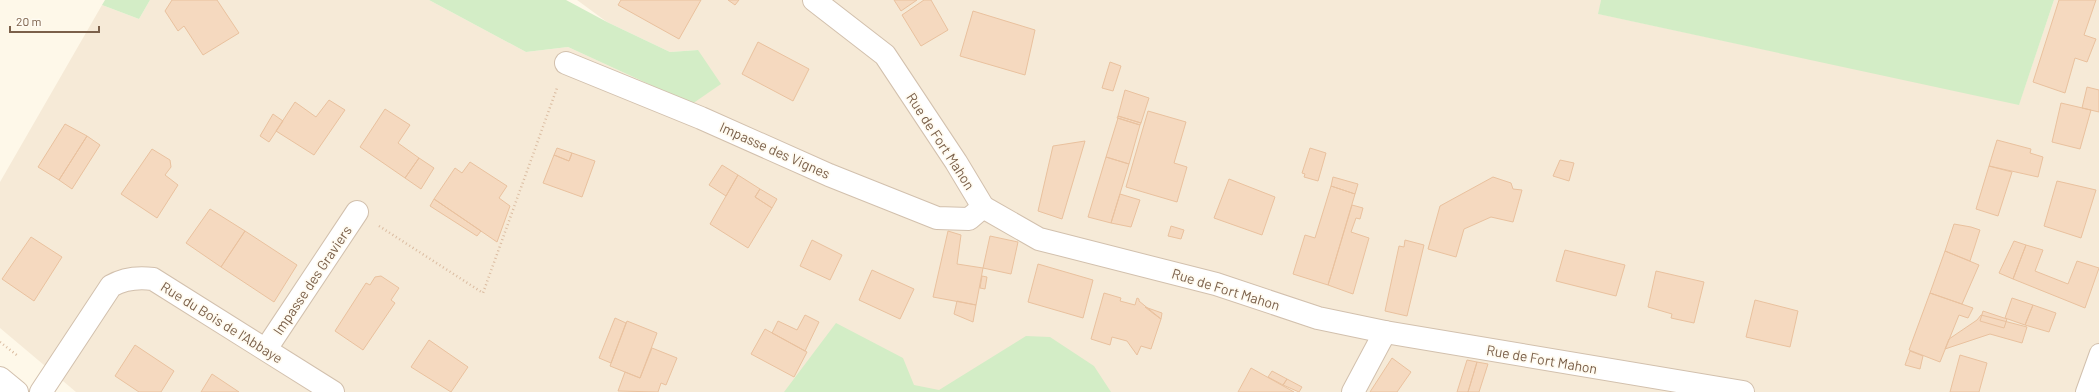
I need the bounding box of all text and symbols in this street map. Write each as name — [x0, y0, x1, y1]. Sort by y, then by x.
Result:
scale bar — [10, 8, 99, 34]
text: 20 m — [16, 14, 42, 28]
street label: Rue de Fort Mahon — [903, 89, 979, 193]
street label: Impasse des Vignes — [717, 118, 833, 182]
street label: Impasse des Graviers — [269, 222, 355, 338]
street label: Rue de Fort Mahon — [1170, 264, 1282, 314]
street label: Rue du Bois de l'Abbaye — [158, 278, 286, 366]
street label: Rue de Fort Mahon — [1485, 341, 1599, 377]

